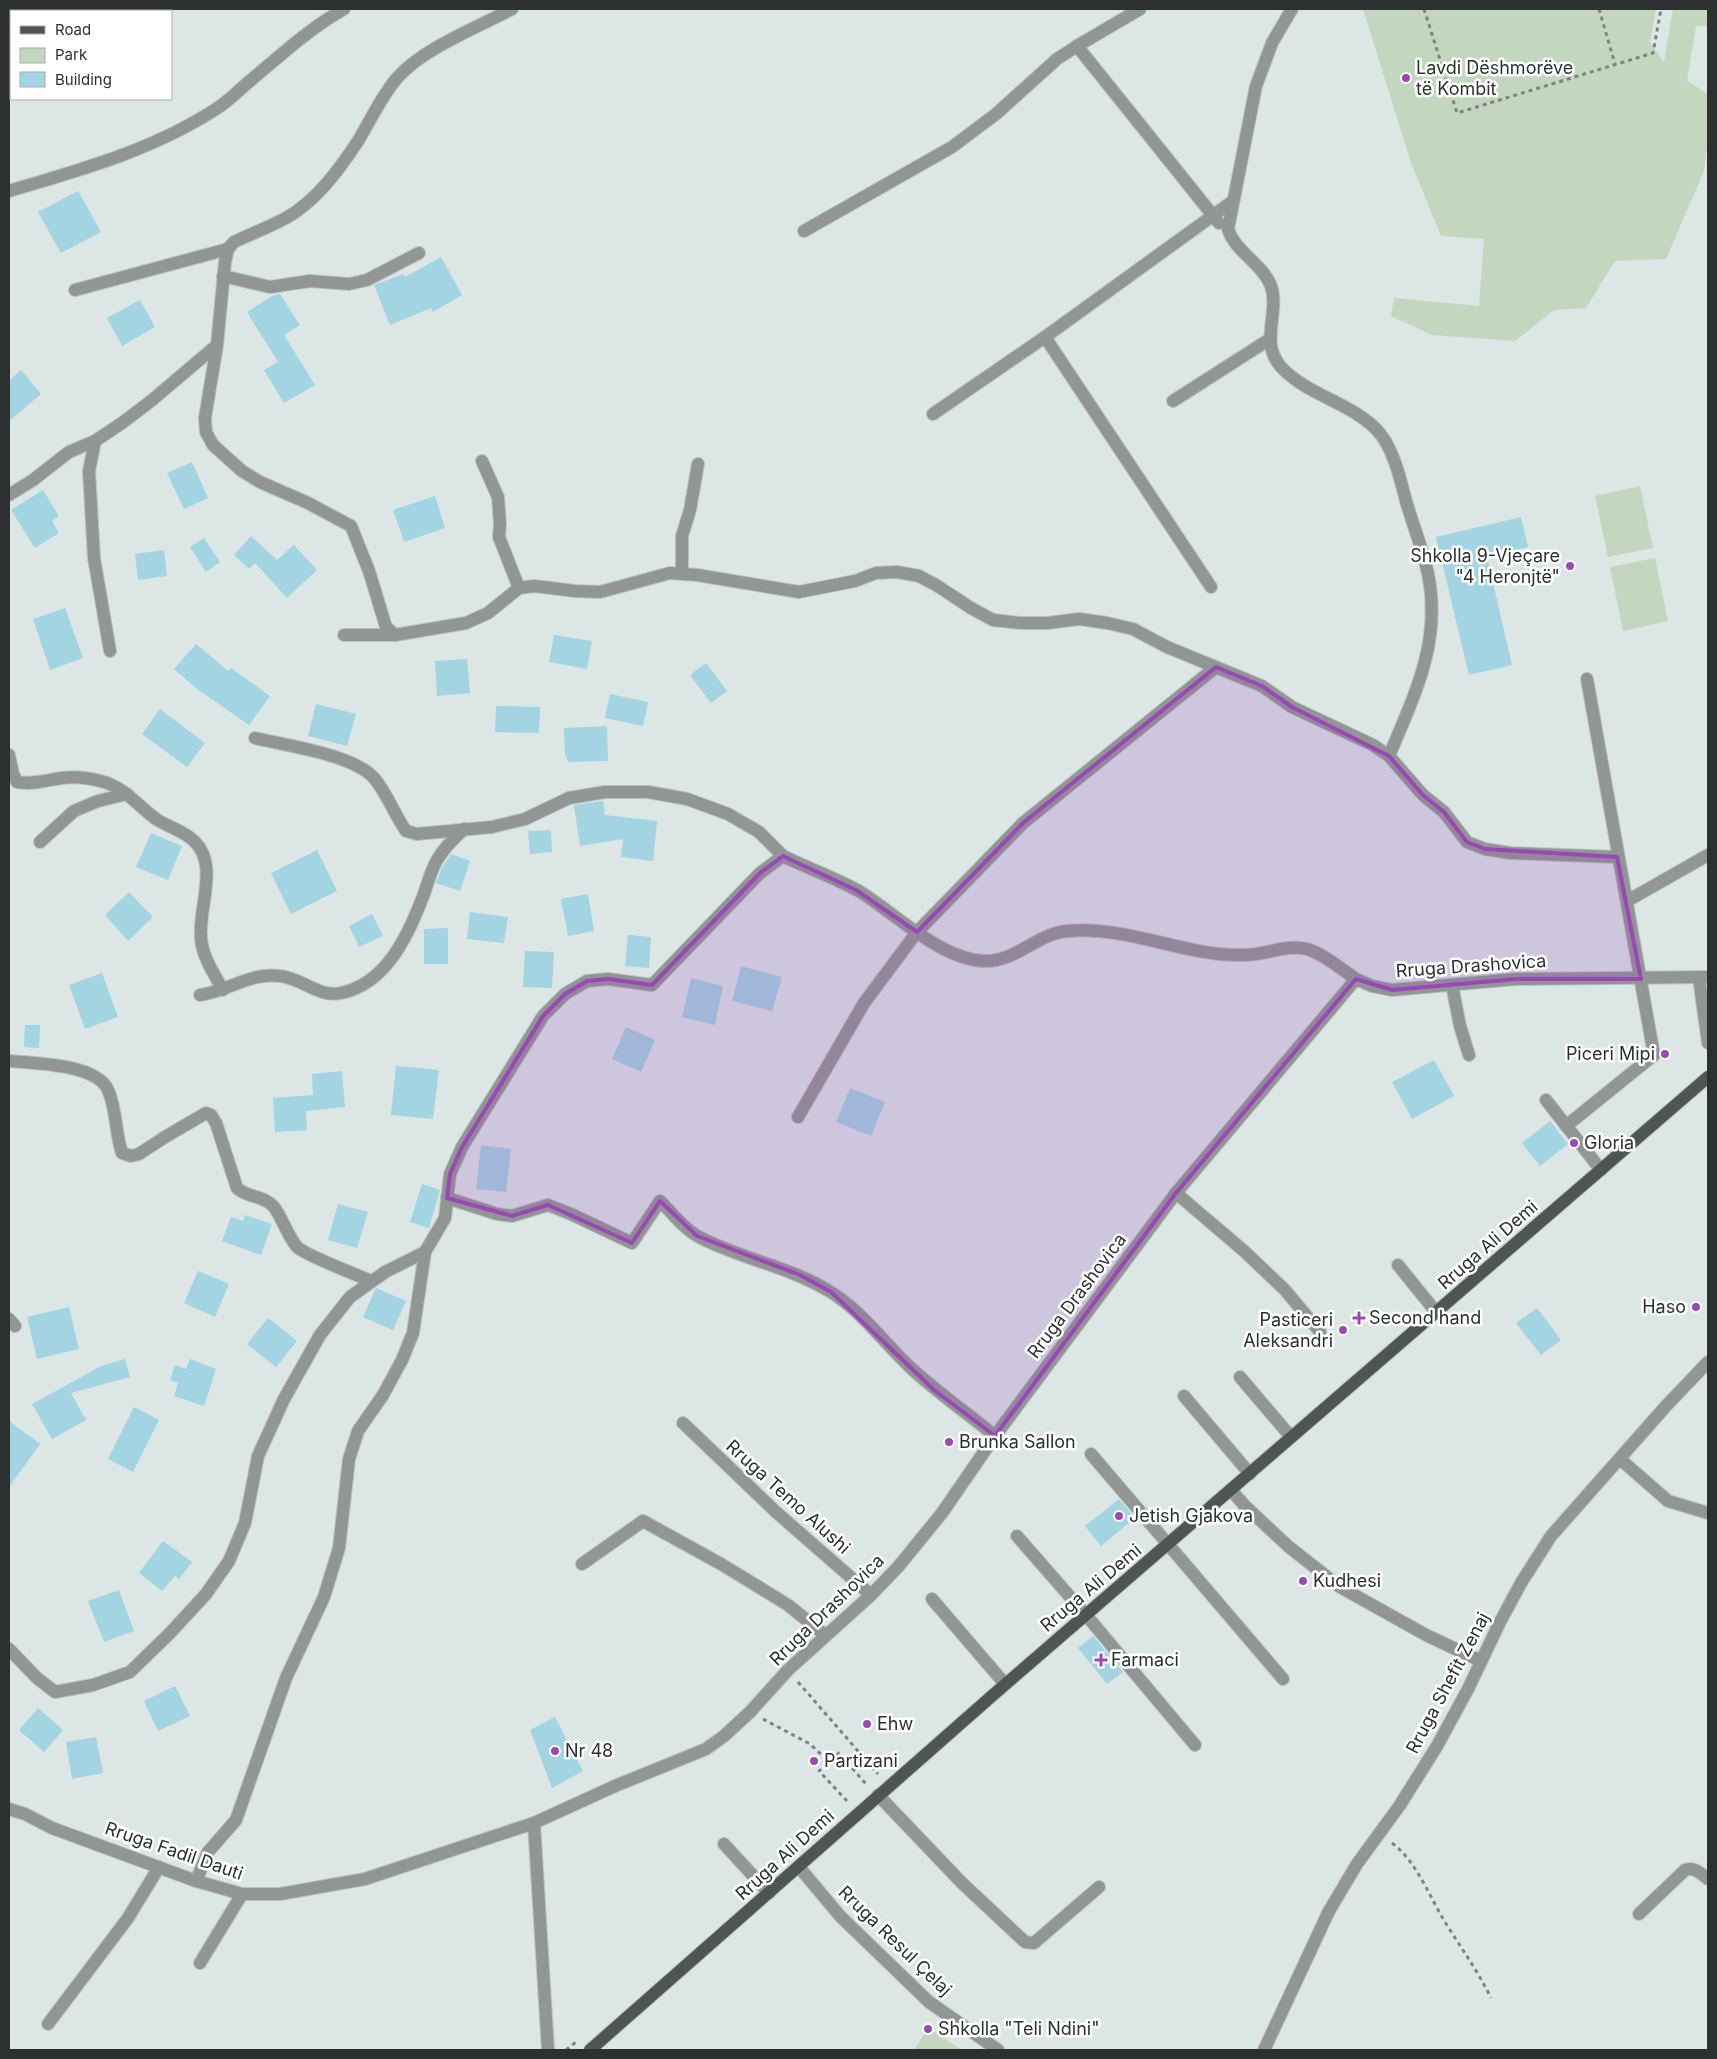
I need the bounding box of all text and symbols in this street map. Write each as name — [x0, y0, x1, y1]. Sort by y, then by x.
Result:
legend — [10, 10, 172, 100]
text: Road — [55, 20, 91, 39]
text: Park — [55, 45, 88, 64]
place label: Lavdi Dëshmorëve të Kombit — [1416, 57, 1573, 99]
text: Building — [55, 70, 112, 89]
marker: Lavdi Dëshmorëve të Kombit — [1400, 72, 1412, 84]
place label: Shkolla 9-Vjeçare "4 Heronjtë" — [1410, 545, 1560, 587]
marker: Shkolla 9-Vjeçare "4 Heronjtë" — [1564, 560, 1576, 572]
street label: Rruga Drashovica — [1395, 950, 1547, 981]
place label: Piceri Mipi — [1566, 1043, 1655, 1064]
marker: Piceri Mipi — [1659, 1048, 1671, 1060]
place label: Gloria — [1584, 1132, 1634, 1153]
marker: Gloria — [1568, 1137, 1580, 1149]
street label: Rruga Ali Demi — [1434, 1196, 1542, 1294]
street label: Rruga Drashovica — [1023, 1229, 1130, 1362]
place label: Haso — [1642, 1296, 1686, 1317]
marker: Haso — [1690, 1301, 1702, 1313]
place label: Second hand — [1369, 1307, 1481, 1328]
place label: Pasticeri Aleksandri — [1243, 1309, 1333, 1351]
marker: Second hand — [1353, 1312, 1365, 1324]
marker: Pasticeri Aleksandri — [1337, 1324, 1349, 1336]
place label: Brunka Sallon — [959, 1431, 1076, 1452]
street label: Rruga Temo Alushi — [722, 1435, 855, 1558]
marker: Brunka Sallon — [943, 1436, 955, 1448]
place label: Jetish Gjakova — [1129, 1505, 1253, 1526]
marker: Jetish Gjakova — [1113, 1510, 1125, 1522]
street label: Rruga Ali Demi — [1036, 1539, 1145, 1636]
street label: Rruga Drashovica — [765, 1550, 888, 1670]
place label: Kudhesi — [1313, 1570, 1381, 1591]
marker: Kudhesi — [1297, 1575, 1309, 1587]
street label: Rruga Shefit Zenaj — [1401, 1609, 1494, 1757]
place label: Farmaci — [1111, 1649, 1179, 1670]
marker: Farmaci — [1095, 1654, 1107, 1666]
place label: Ehw — [877, 1713, 913, 1734]
marker: Ehw — [861, 1718, 873, 1730]
place label: Nr 48 — [565, 1740, 613, 1761]
marker: Nr 48 — [549, 1745, 561, 1757]
place label: Partizani — [824, 1750, 898, 1771]
marker: Partizani — [808, 1755, 820, 1767]
street label: Rruga Ali Demi — [731, 1805, 838, 1904]
street label: Rruga Fadil Dauti — [103, 1817, 246, 1884]
street label: Rruga Resul Çelaj — [834, 1881, 956, 2000]
place label: Shkolla "Teli Ndini" — [938, 2018, 1100, 2039]
marker: Shkolla "Teli Ndini" — [922, 2023, 934, 2035]

